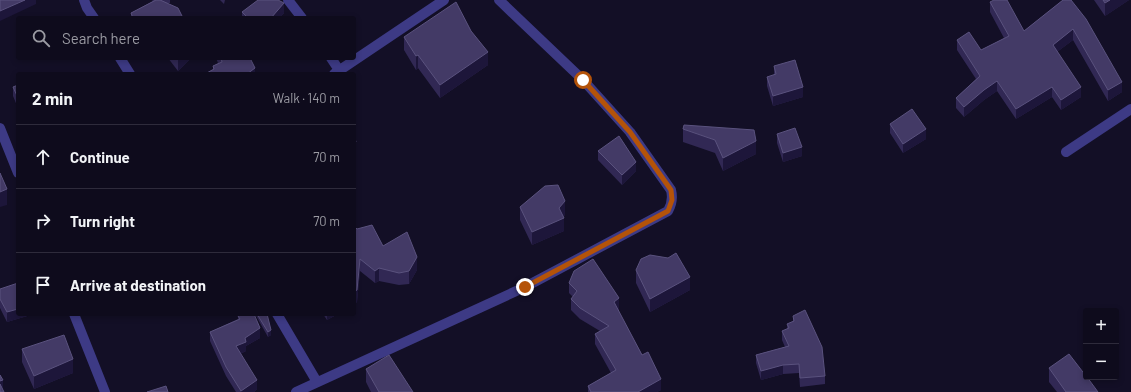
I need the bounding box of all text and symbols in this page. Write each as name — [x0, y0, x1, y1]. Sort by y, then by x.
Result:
search box — [16, 16, 356, 60]
icon: search — [30, 27, 52, 49]
text: Search here — [62, 29, 140, 47]
route start — [574, 71, 592, 89]
text: 2 min — [32, 88, 73, 108]
text: Walk · 140 m — [273, 90, 340, 106]
icon: ahead — [32, 146, 54, 168]
text: Continue — [70, 148, 130, 166]
text: 70 m — [313, 149, 340, 165]
icon: right — [32, 210, 54, 232]
text: Turn right — [70, 212, 135, 230]
text: 70 m — [313, 213, 340, 229]
icon: arrive — [32, 274, 54, 296]
text: Arrive at destination — [70, 276, 206, 294]
route end — [516, 278, 534, 296]
map controls — [1083, 308, 1119, 380]
button: + — [1083, 308, 1119, 344]
button: − — [1083, 344, 1119, 380]

